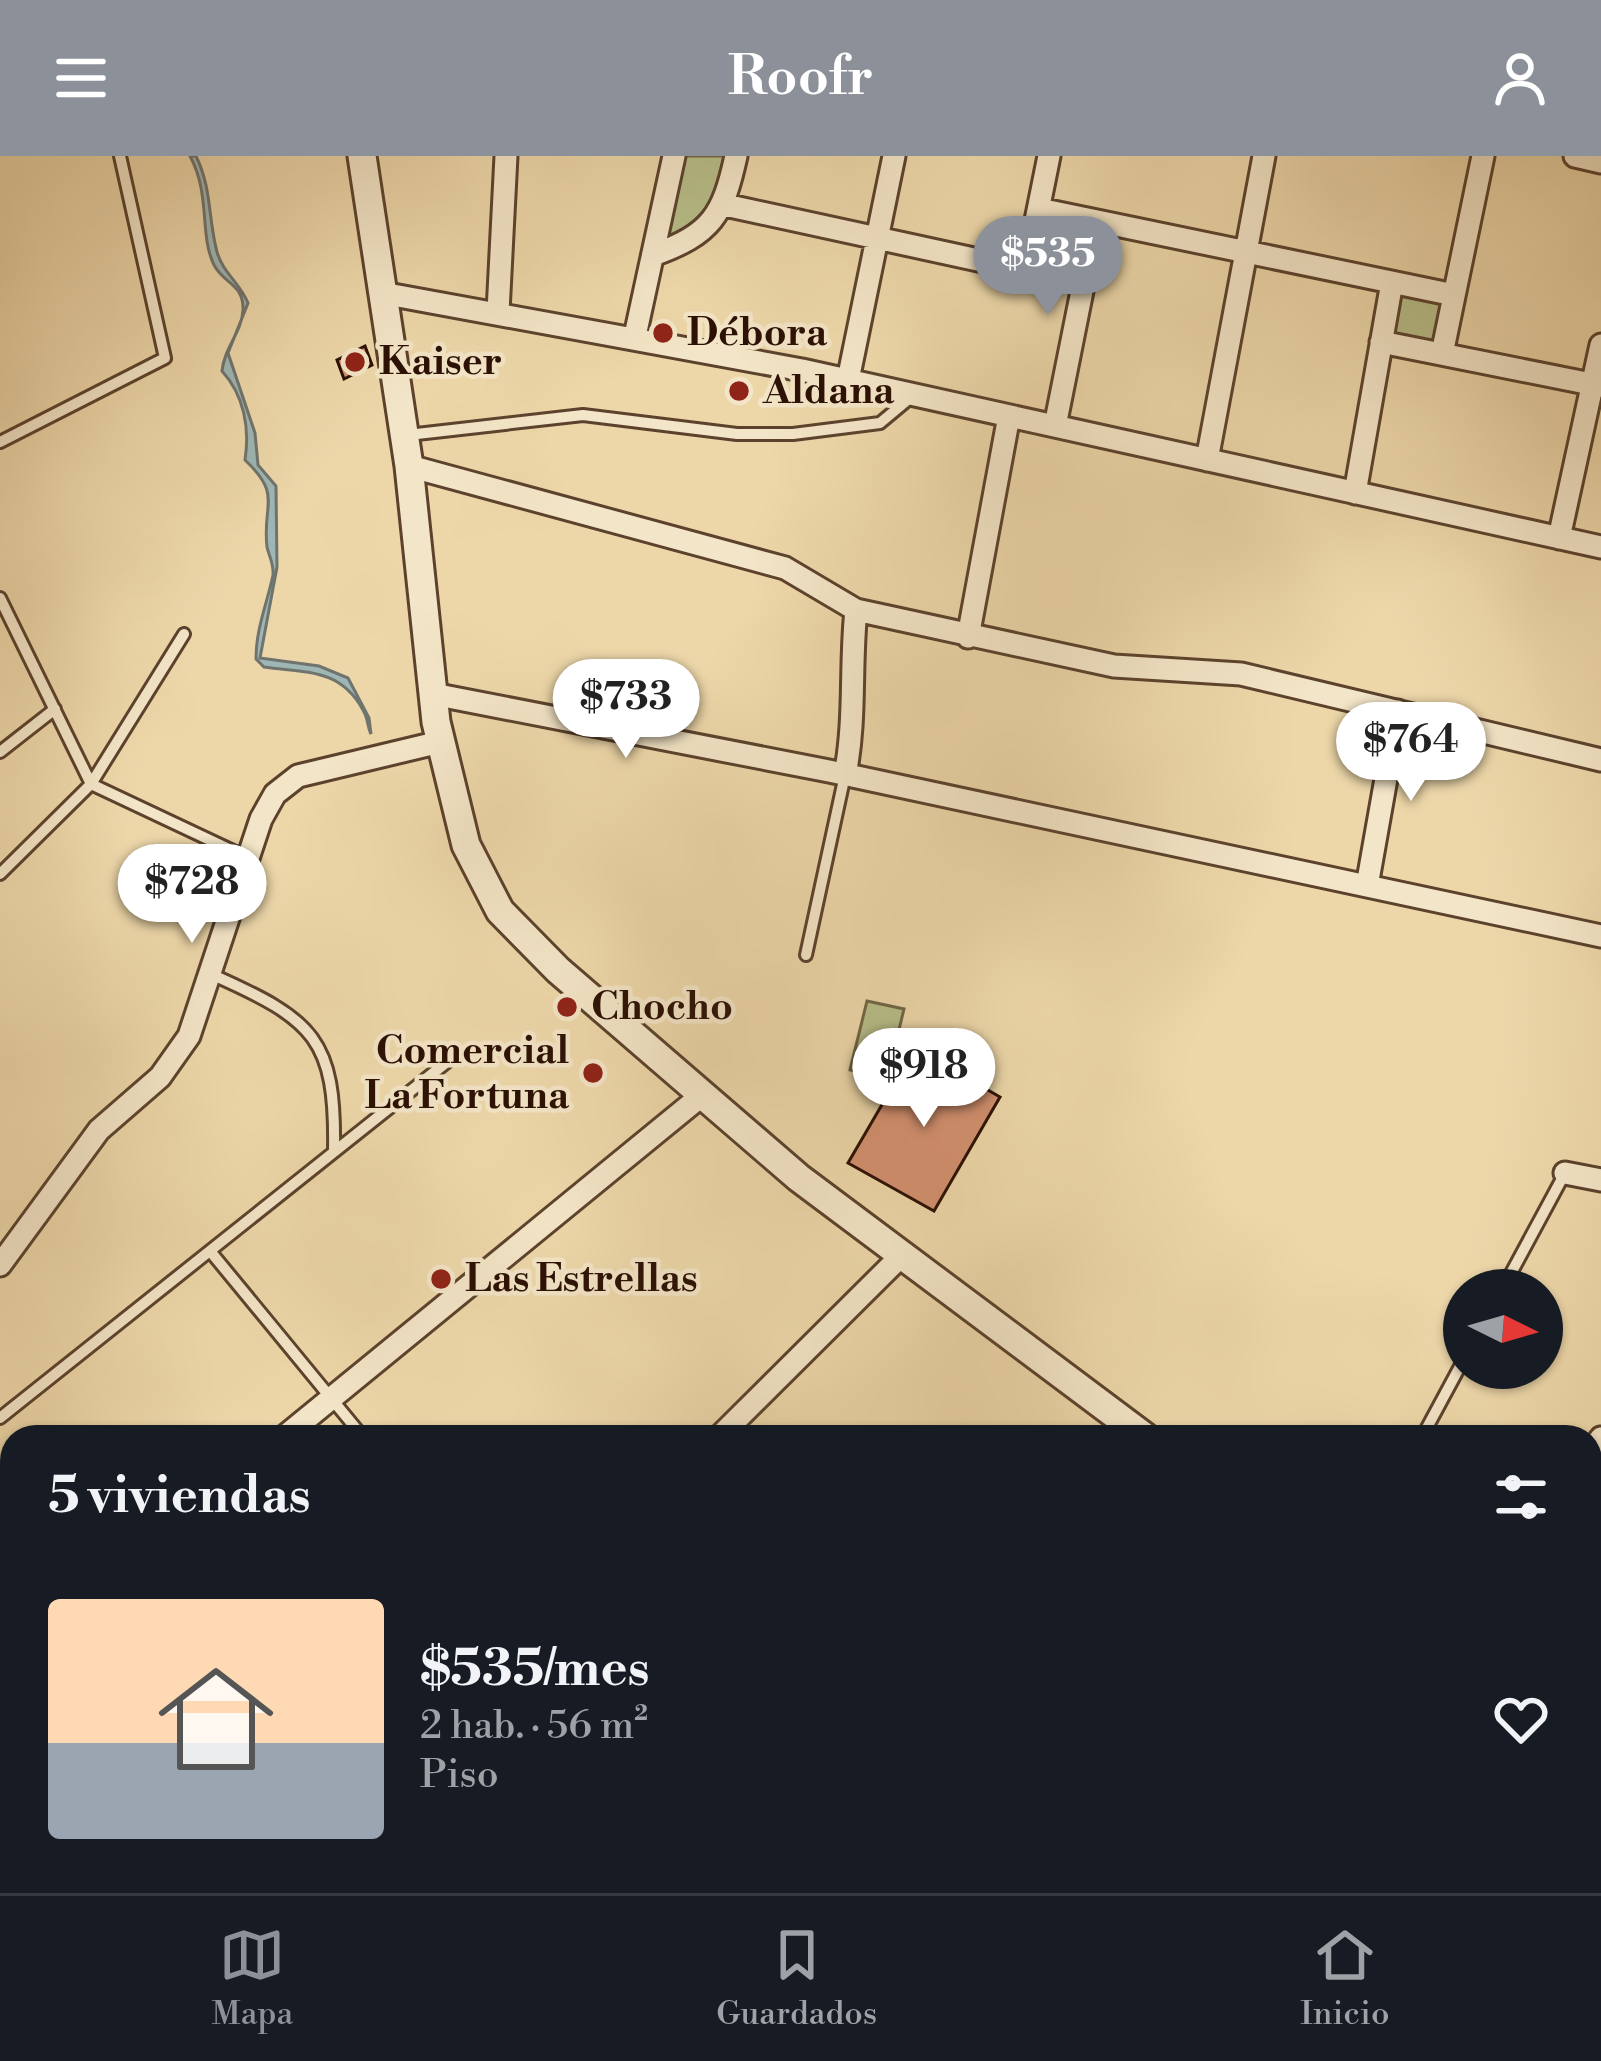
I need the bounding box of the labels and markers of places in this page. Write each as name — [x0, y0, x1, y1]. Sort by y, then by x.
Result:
pin: $535 — [977, 216, 1119, 318]
place label: Débora — [687, 309, 828, 358]
marker: Débora — [650, 320, 676, 346]
place label: Kaiser — [379, 338, 502, 387]
marker: Kaiser — [342, 349, 368, 375]
place label: Aldana — [762, 367, 895, 416]
marker: Aldana — [726, 378, 752, 404]
pin: $733 — [555, 659, 697, 761]
pin: $764 — [1340, 702, 1482, 804]
pin: $728 — [121, 844, 263, 946]
place label: Chocho — [591, 983, 733, 1032]
marker: Chocho — [554, 994, 580, 1020]
place label: Comercial La Fortuna — [364, 1027, 570, 1121]
pin: $918 — [853, 1028, 995, 1130]
marker: Comercial La Fortuna — [580, 1060, 606, 1086]
place label: Las Estrellas — [465, 1255, 698, 1304]
marker: Las Estrellas — [428, 1266, 454, 1292]

